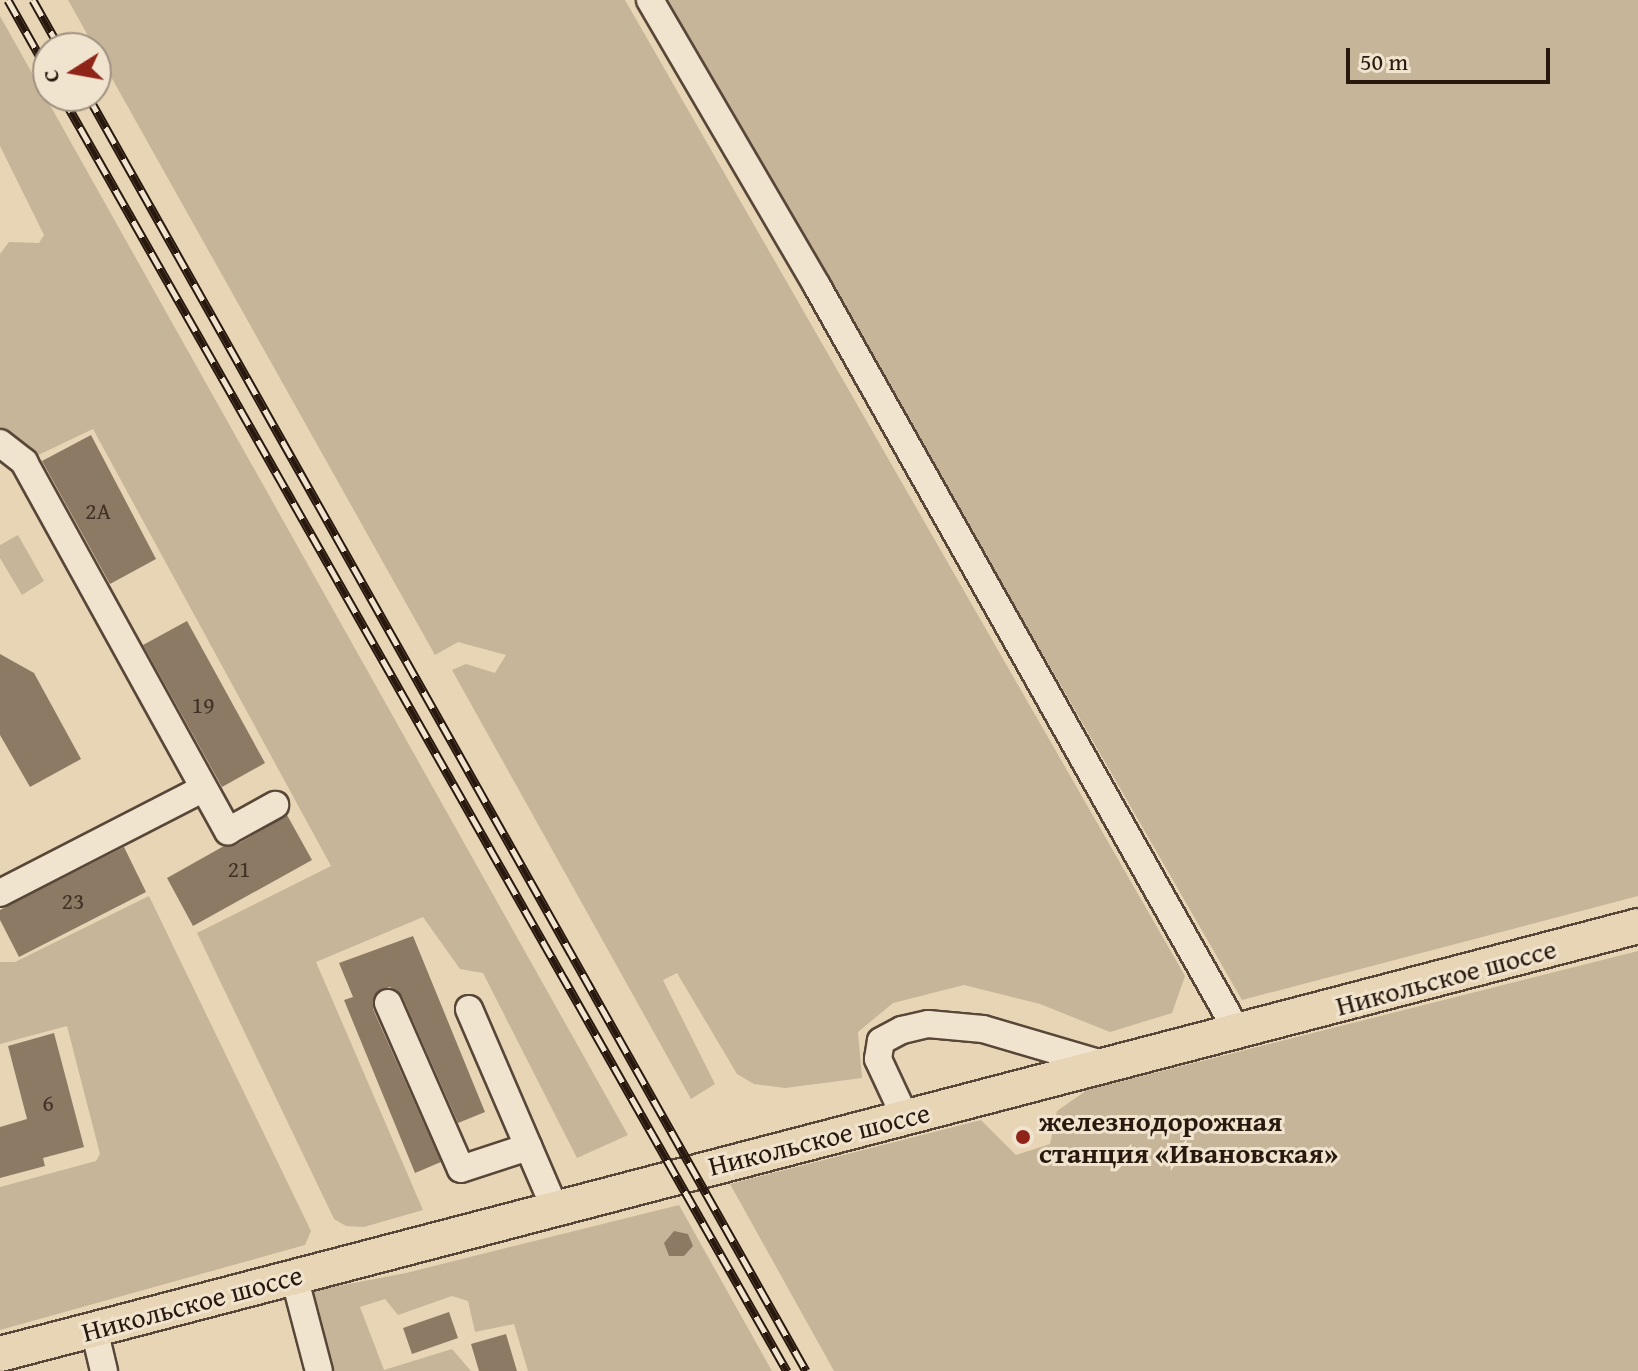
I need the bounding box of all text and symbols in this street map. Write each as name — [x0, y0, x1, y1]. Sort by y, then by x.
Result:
north arrow — [32, 32, 112, 112]
scale bar — [1350, 32, 1554, 82]
text: 50 m — [1360, 44, 1408, 79]
text: С — [34, 67, 67, 85]
house number: 2А — [85, 497, 111, 525]
house number: 19 — [191, 691, 215, 719]
house number: 21 — [227, 855, 251, 883]
house number: 23 — [61, 887, 85, 915]
street label: Никольское шоссе — [1332, 931, 1560, 1023]
house number: 6 — [42, 1089, 54, 1117]
street label: Никольское шоссе — [705, 1095, 933, 1183]
place label: железнодорожная станция «Ивановская» — [1039, 1104, 1338, 1170]
marker: железнодорожная станция «Ивановская» — [1014, 1128, 1032, 1146]
street label: Никольское шоссе — [78, 1257, 306, 1349]

